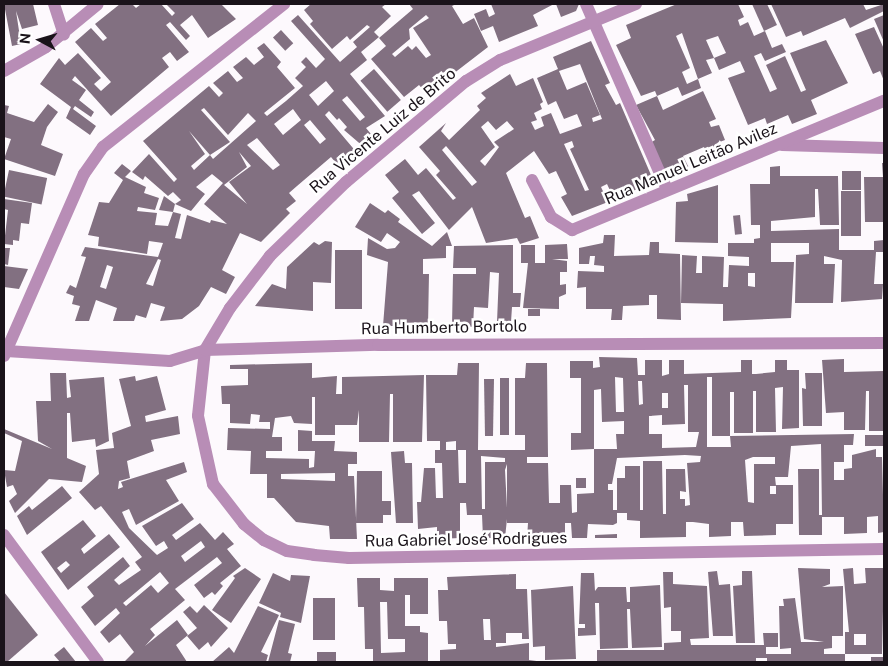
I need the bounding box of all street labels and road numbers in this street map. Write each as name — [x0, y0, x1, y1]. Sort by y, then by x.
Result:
street label: Rua Vicente Luiz de Brito — [306, 64, 460, 198]
street label: Rua Manuel Leitão Avilez — [602, 119, 780, 209]
street label: Rua Humberto Bortolo — [361, 317, 527, 339]
street label: Rua Gabriel José Rodrigues — [365, 529, 567, 551]

